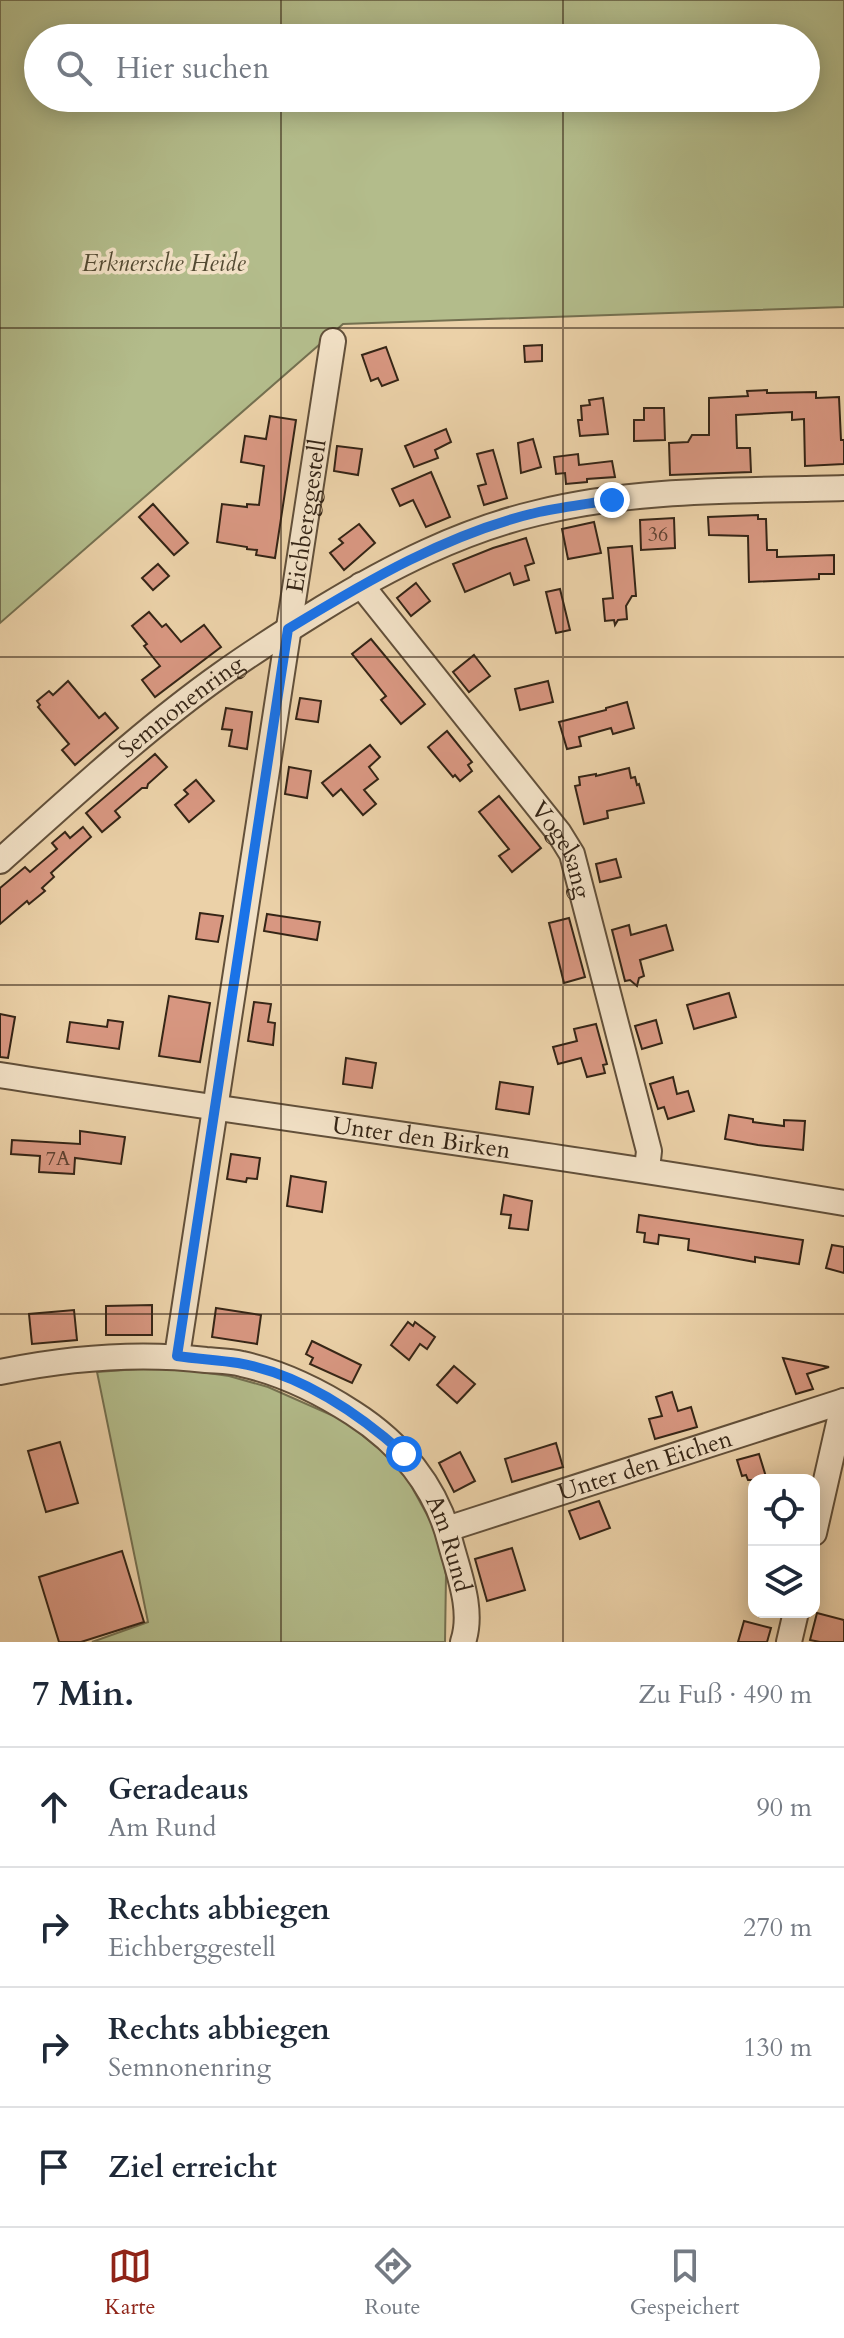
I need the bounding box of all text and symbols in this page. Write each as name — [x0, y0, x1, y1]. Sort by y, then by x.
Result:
search box — [24, 24, 820, 112]
icon: search — [52, 46, 96, 90]
text: Hier suchen — [116, 48, 269, 89]
park label: Erknersche Heide — [82, 247, 247, 280]
street label: Eichberggestell — [278, 437, 334, 595]
route end — [594, 482, 630, 518]
house number: 36 — [648, 521, 668, 548]
street label: Semnonenring — [111, 647, 251, 766]
street label: Vogelsang — [523, 794, 599, 902]
street label: Unter den Birken — [330, 1108, 513, 1167]
house number: 7A — [46, 1145, 71, 1172]
street label: Unter den Eichen — [554, 1422, 736, 1509]
route start — [386, 1436, 422, 1472]
map controls — [748, 1474, 820, 1618]
button: locate — [748, 1474, 820, 1546]
street label: Am Rund — [418, 1489, 480, 1595]
button: layers — [748, 1546, 820, 1618]
text: 7 Min. — [32, 1671, 134, 1717]
text: Zu Fuß · 490 m — [638, 1677, 812, 1712]
text: Geradeaus — [108, 1769, 249, 1810]
icon: ahead — [32, 1785, 76, 1829]
text: 90 m — [756, 1790, 812, 1825]
text: Am Rund — [108, 1810, 216, 1845]
text: Rechts abbiegen — [108, 1889, 330, 1930]
icon: right — [32, 1905, 76, 1949]
text: 270 m — [743, 1910, 812, 1945]
text: Eichberggestell — [108, 1930, 276, 1965]
text: Rechts abbiegen — [108, 2009, 330, 2050]
icon: right — [32, 2025, 76, 2069]
text: 130 m — [743, 2030, 812, 2065]
text: Semnonenring — [108, 2050, 271, 2085]
icon: arrive — [32, 2145, 76, 2189]
text: Ziel erreicht — [108, 2147, 277, 2188]
tab: Karte — [105, 2244, 155, 2322]
tab: Route — [364, 2244, 421, 2322]
tab: Gespeichert — [630, 2244, 739, 2322]

